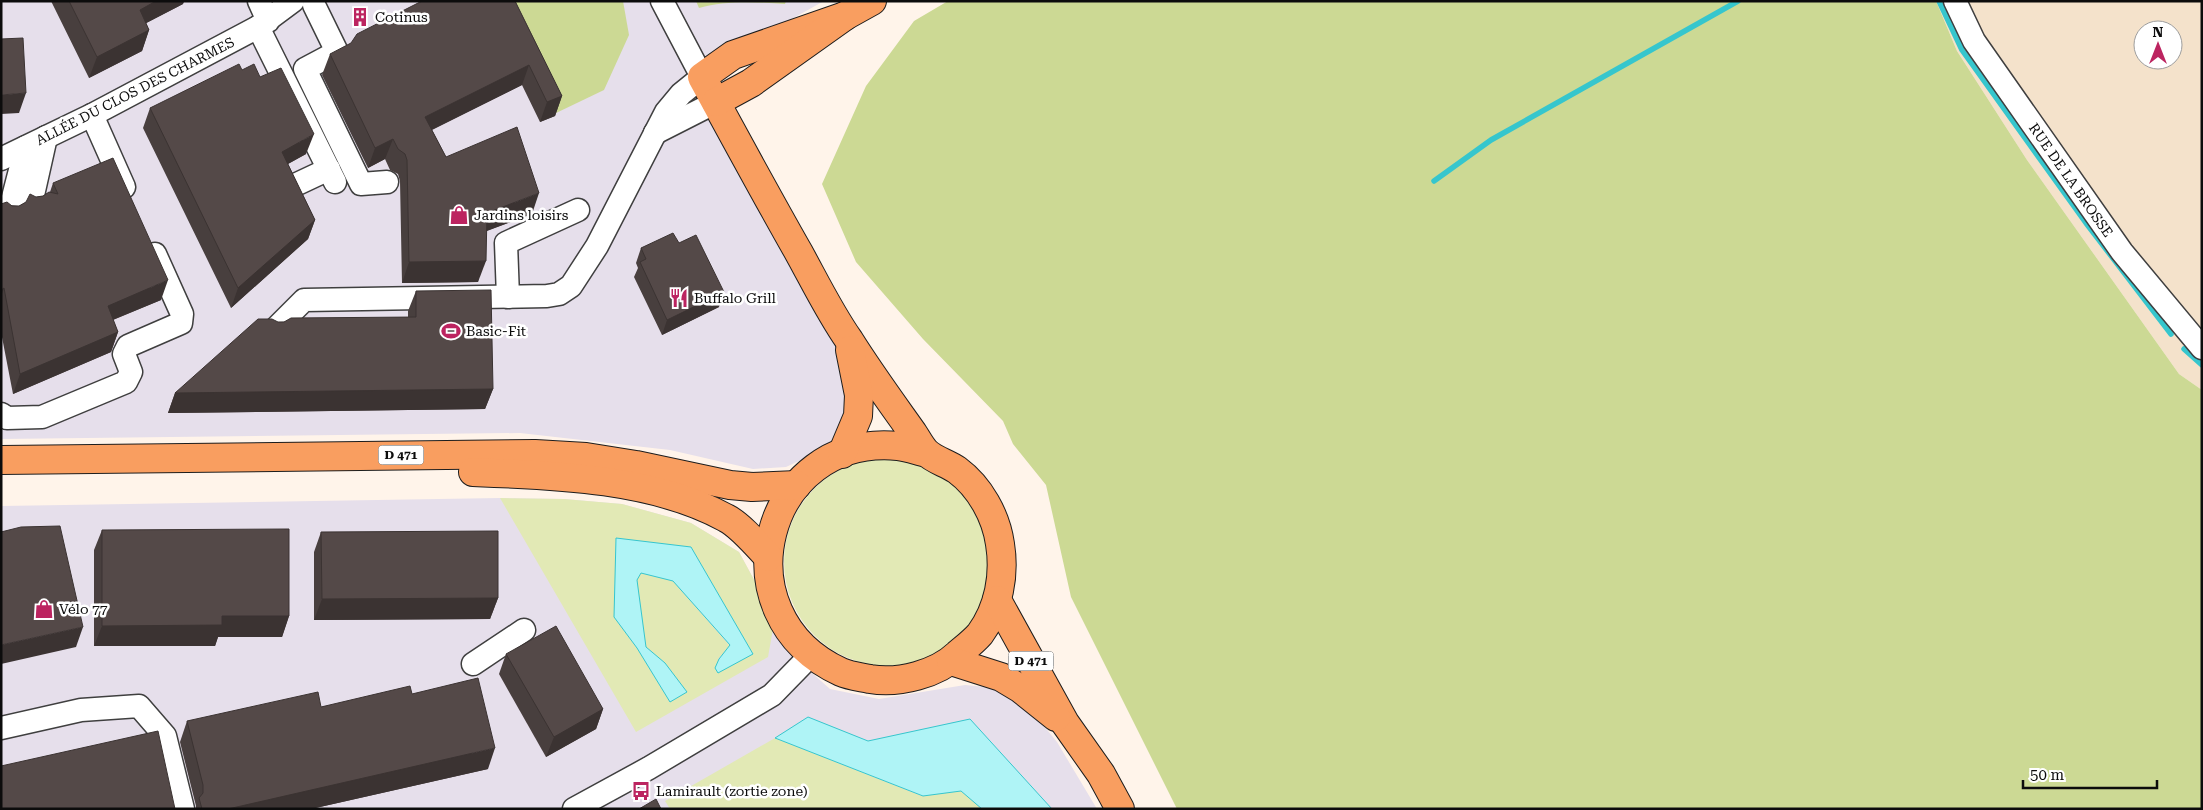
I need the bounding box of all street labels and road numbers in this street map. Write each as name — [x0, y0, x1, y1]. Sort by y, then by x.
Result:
street label: ALLÉE DU CLOS DES CHARMES — [33, 34, 237, 148]
street label: RUE DE LA BROSSE — [2026, 120, 2116, 240]
road number: D 471 — [378, 446, 424, 464]
road number: D 471 — [1008, 651, 1054, 670]

